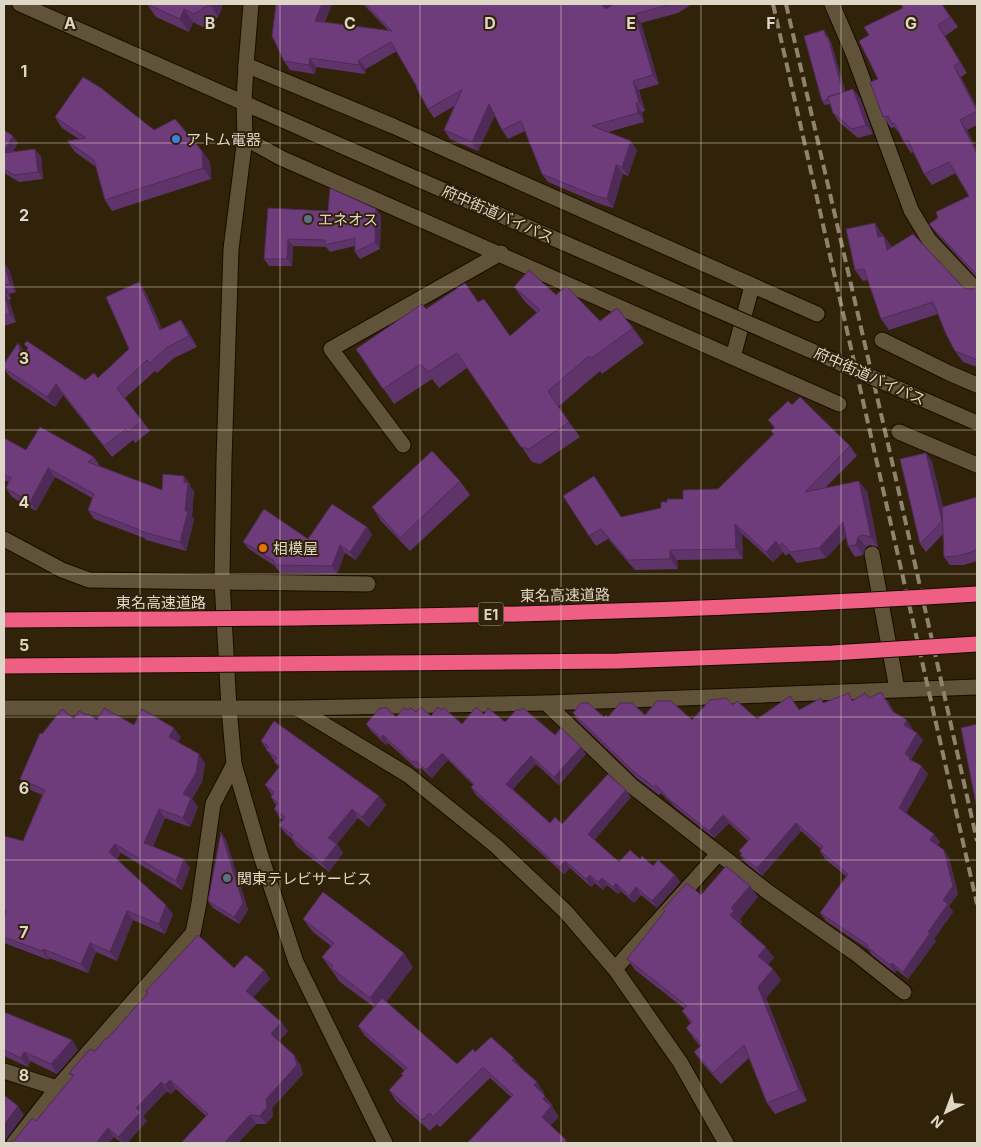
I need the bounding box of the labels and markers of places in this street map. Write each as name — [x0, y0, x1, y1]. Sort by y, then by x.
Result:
place label: アトム電器 — [186, 130, 261, 149]
marker: アトム電器 — [170, 133, 182, 145]
place label: エネオス — [318, 210, 378, 229]
marker: エネオス — [302, 213, 314, 225]
place label: 相模屋 — [273, 539, 318, 558]
marker: 相模屋 — [257, 542, 269, 554]
place label: 関東テレビサービス — [237, 869, 372, 888]
marker: 関東テレビサービス — [221, 872, 233, 884]

